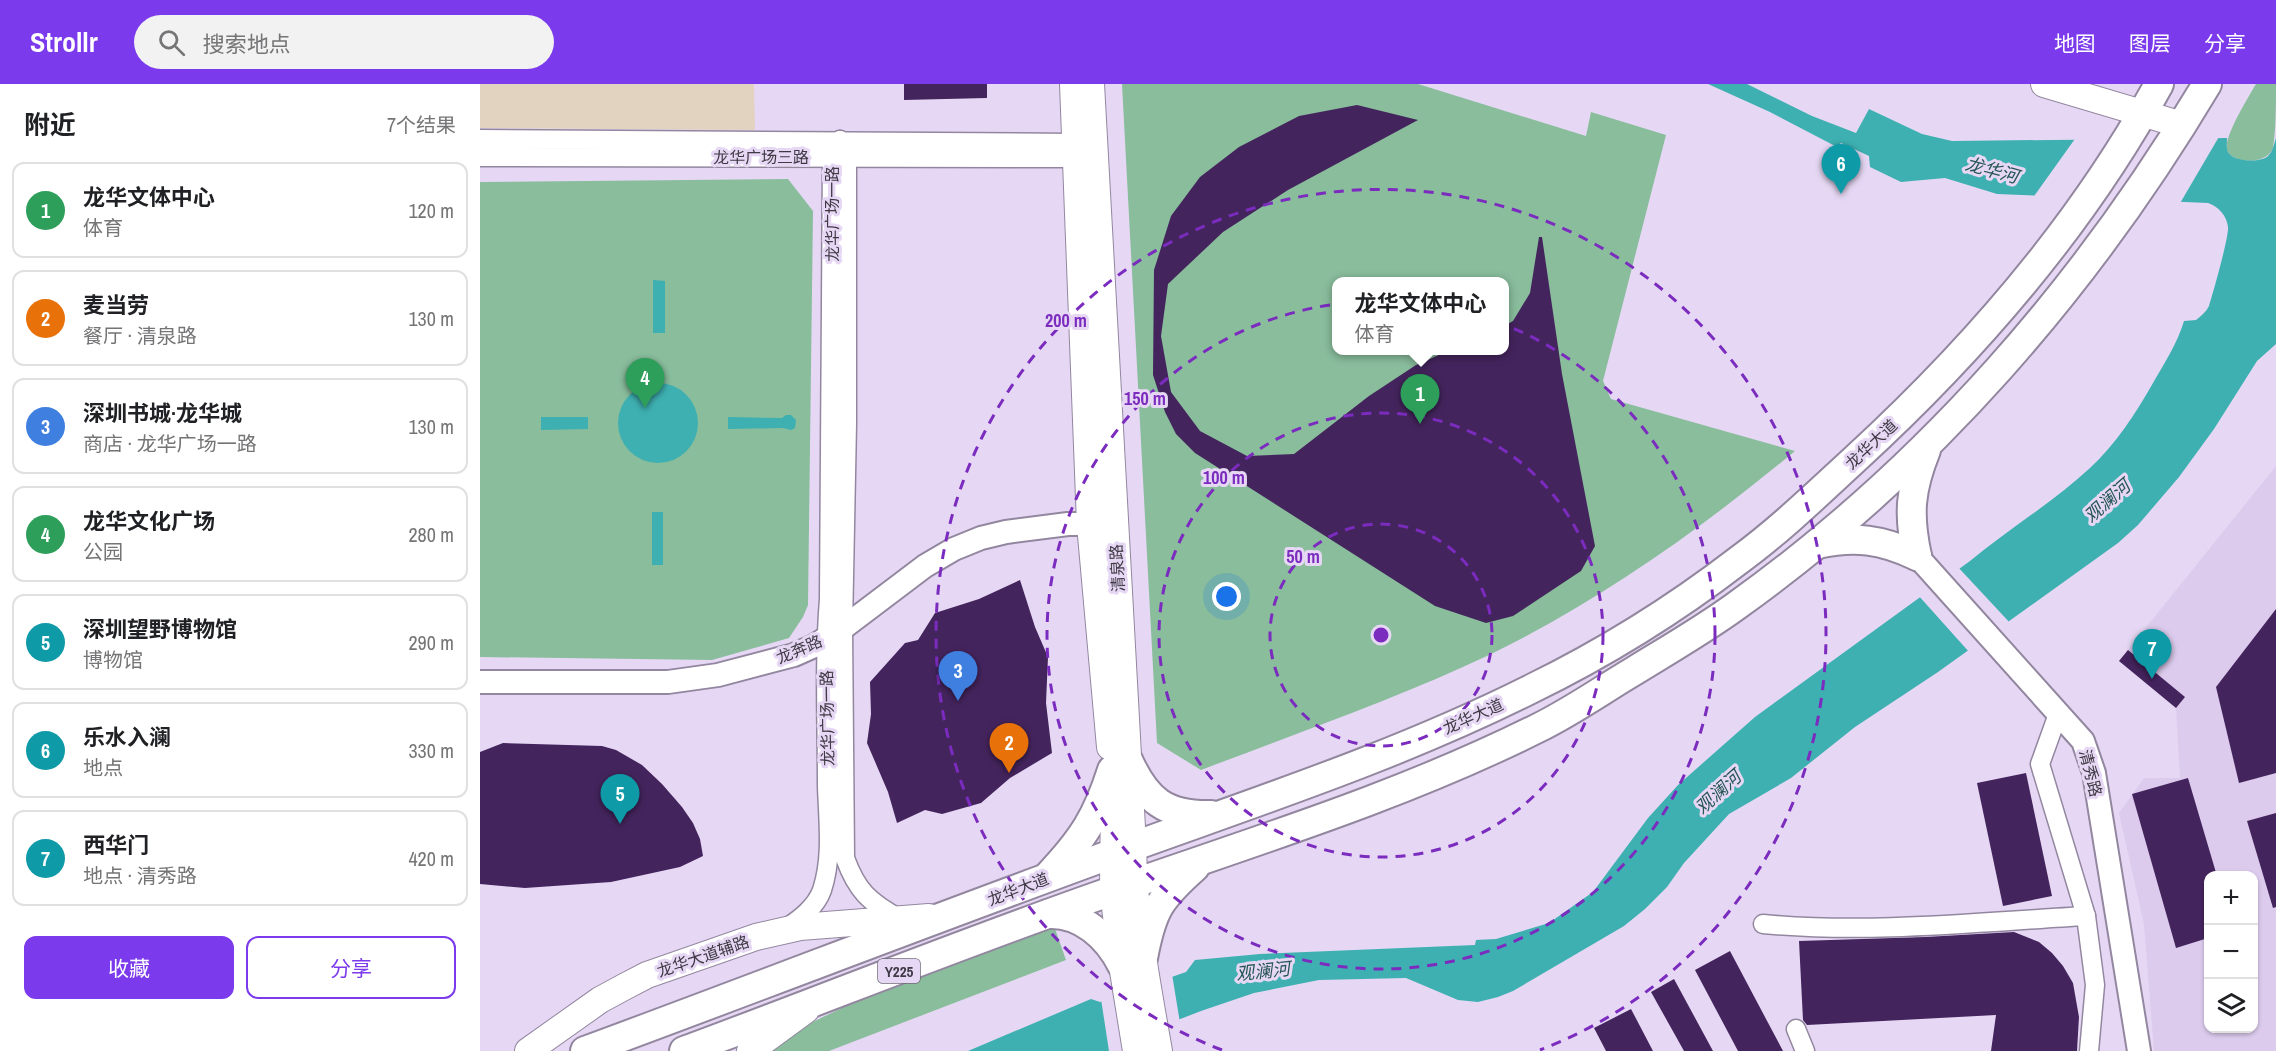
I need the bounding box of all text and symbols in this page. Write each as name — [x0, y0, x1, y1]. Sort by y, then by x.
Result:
search box — [134, 15, 554, 69]
text: Strollr — [30, 23, 98, 61]
icon: search — [155, 26, 188, 59]
text: 搜索地点 — [203, 29, 291, 59]
text: 地图 — [2054, 29, 2096, 58]
text: 图层 — [2129, 29, 2171, 58]
text: 分享 — [2204, 29, 2246, 58]
text: 附近 — [24, 107, 76, 142]
text: 7个结果 — [387, 111, 456, 138]
pin: 6 — [1822, 144, 1860, 194]
street label: 龙华广场三路 — [713, 146, 809, 168]
water label: 龙华河 — [1963, 151, 2024, 190]
street label: 龙华广场一路 — [821, 166, 843, 262]
text: 龙华文体中心 — [83, 182, 215, 212]
text: 1 — [41, 197, 50, 224]
text: 120 m — [408, 197, 454, 224]
text: 体育 — [83, 214, 123, 241]
popup — [1332, 277, 1509, 355]
text: 龙华文体中心 — [1354, 288, 1487, 318]
text: 麦当劳 — [83, 290, 149, 320]
text: 2 — [41, 305, 50, 332]
text: 130 m — [408, 305, 454, 332]
text: 200 m — [1045, 308, 1087, 333]
text: 体育 — [1354, 320, 1394, 347]
text: 餐厅 · 清泉路 — [83, 322, 197, 349]
pin: 4 — [626, 358, 664, 408]
pin: 1 — [1400, 374, 1440, 424]
text: 150 m — [1124, 386, 1166, 411]
text: 深圳书城·龙华城 — [83, 398, 242, 428]
text: 3 — [41, 413, 50, 440]
text: 130 m — [408, 413, 454, 440]
street label: 龙华大道 — [1840, 414, 1902, 474]
text: 商店 · 龙华广场一路 — [83, 430, 257, 457]
text: 100 m — [1203, 465, 1245, 490]
water label: 观澜河 — [2078, 472, 2138, 528]
text: 龙华文化广场 — [83, 506, 215, 536]
text: 4 — [41, 521, 50, 548]
text: 280 m — [408, 521, 454, 548]
text: 公园 — [83, 538, 123, 565]
street label: 清泉路 — [1105, 543, 1129, 593]
text: 50 m — [1286, 544, 1320, 569]
your location — [1212, 582, 1241, 611]
text: 深圳望野博物馆 — [83, 614, 237, 644]
centre of rings — [1371, 625, 1391, 645]
text: 5 — [41, 629, 50, 656]
text: 290 m — [408, 629, 454, 656]
street label: 龙奔路 — [773, 629, 825, 669]
pin: 7 — [2132, 630, 2172, 679]
text: 博物馆 — [83, 646, 143, 673]
pin: 3 — [938, 652, 978, 701]
street label: 龙华广场一路 — [815, 670, 839, 766]
street label: 龙华大道 — [1439, 693, 1507, 739]
text: 乐水入澜 — [83, 722, 171, 752]
pin: 2 — [990, 724, 1028, 773]
text: 6 — [41, 737, 50, 764]
text: 330 m — [408, 737, 454, 764]
street label: 清秀路 — [2075, 747, 2107, 799]
text: 地点 — [83, 754, 123, 781]
water label: 观澜河 — [1690, 763, 1749, 819]
pin: 5 — [600, 774, 640, 824]
text: 西华门 — [83, 830, 149, 860]
text: 7 — [41, 845, 50, 872]
text: 420 m — [408, 845, 454, 872]
text: 地点 · 清秀路 — [83, 862, 197, 889]
street label: 龙华大道 — [984, 867, 1052, 911]
map controls — [2204, 871, 2258, 1033]
button: + — [2204, 871, 2258, 925]
button: − — [2204, 925, 2258, 979]
street label: 龙华大道辅路 — [654, 930, 752, 982]
button: 收藏 — [24, 936, 234, 999]
button: 分享 — [246, 936, 456, 999]
water label: 观澜河 — [1235, 955, 1294, 986]
road number: Y225 — [878, 959, 920, 983]
button: layers — [2204, 979, 2258, 1033]

